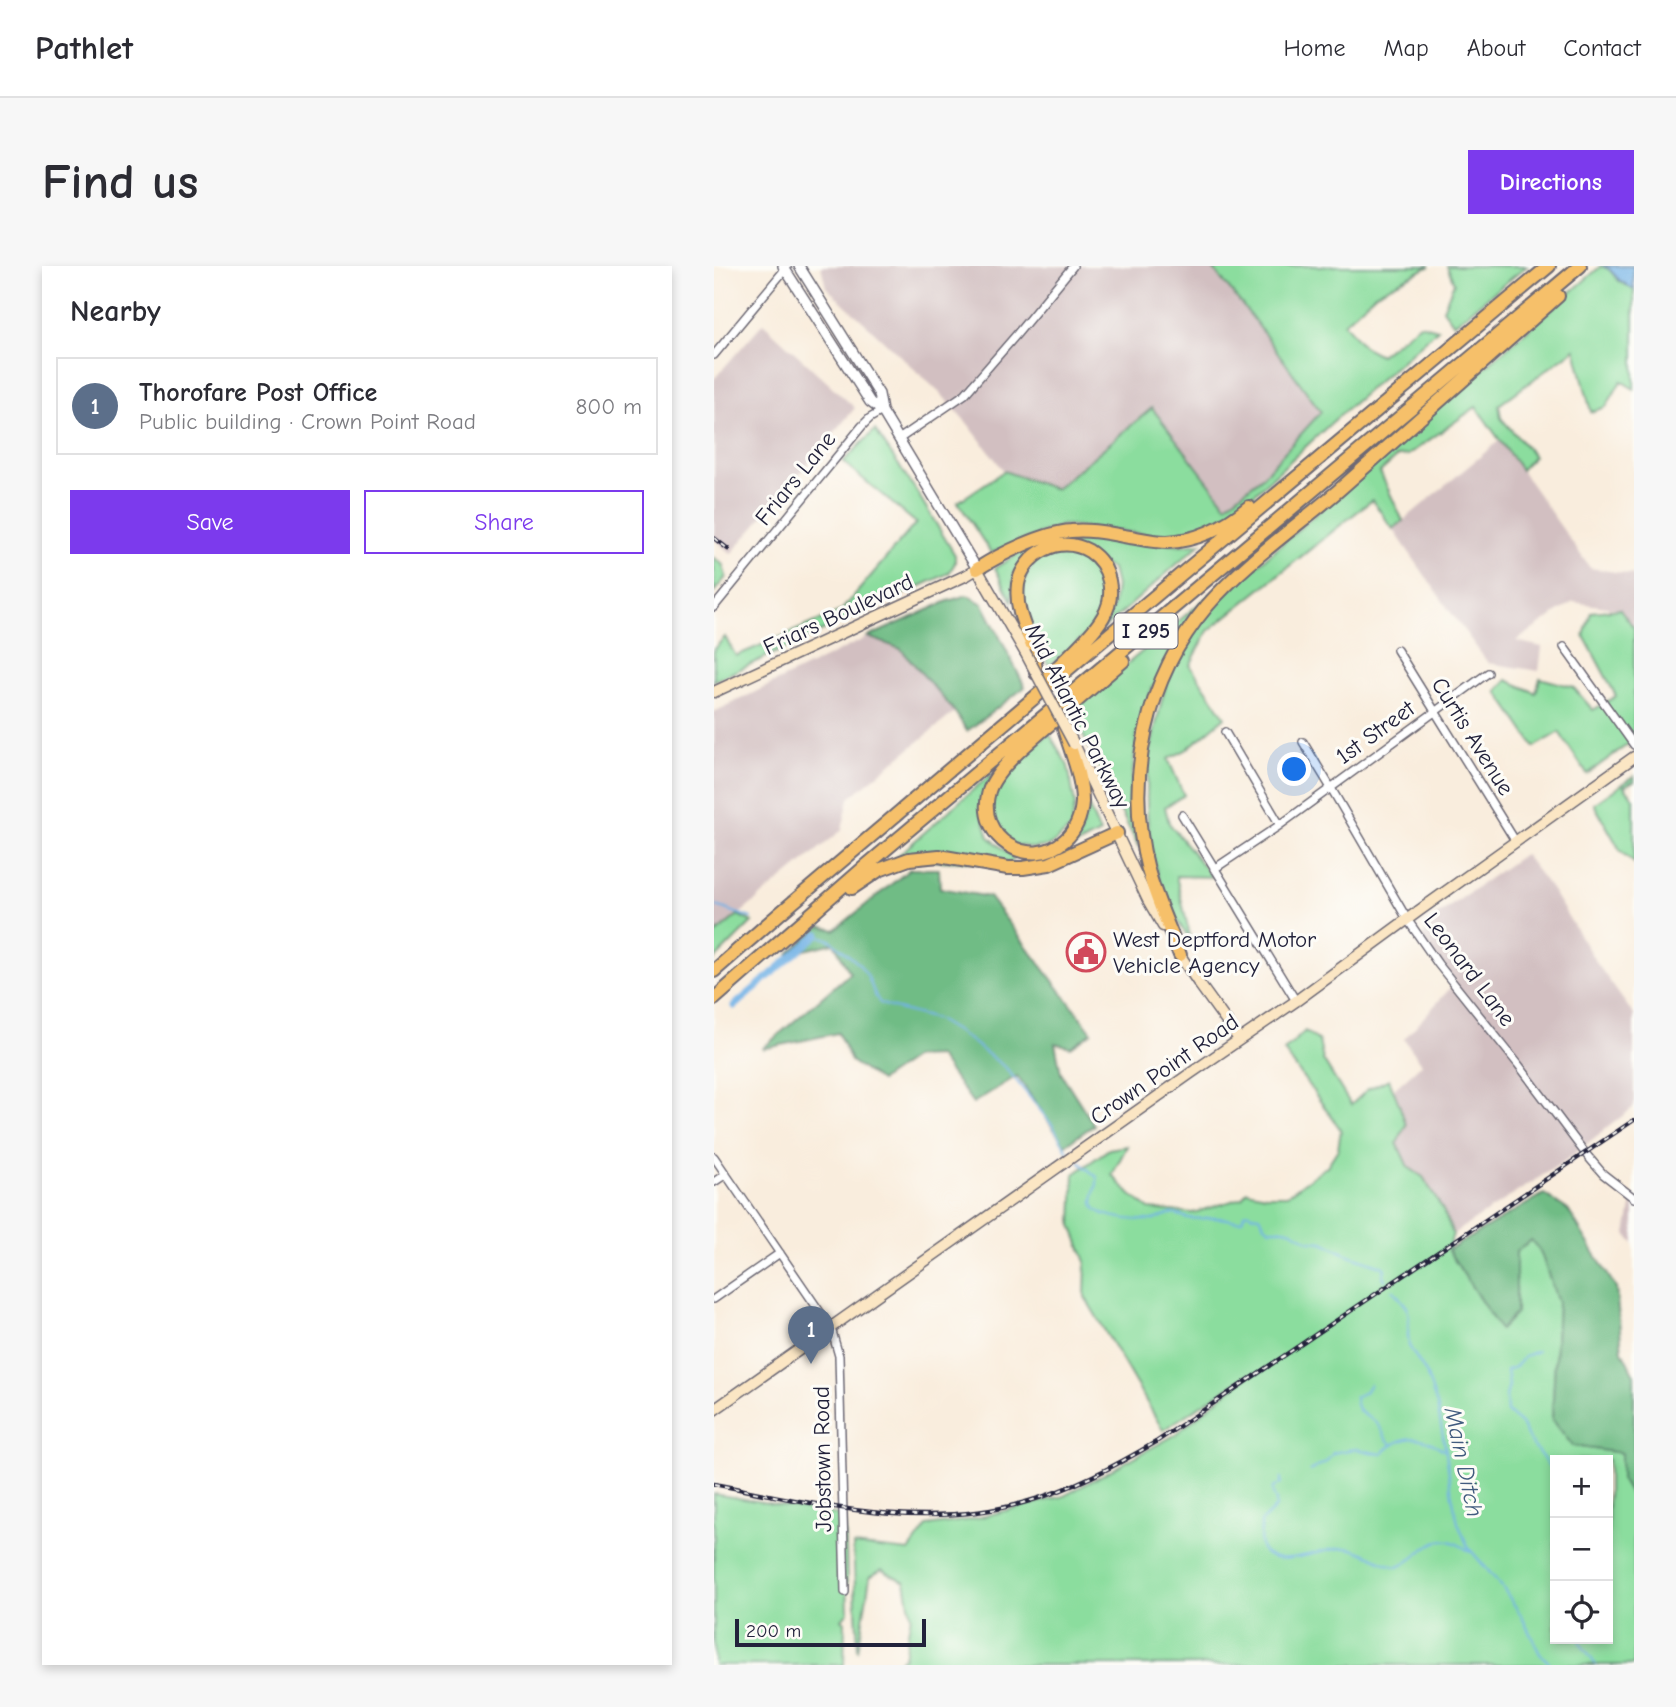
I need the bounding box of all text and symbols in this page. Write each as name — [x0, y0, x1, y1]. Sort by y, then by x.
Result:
text: Pathlet — [35, 29, 133, 67]
text: Home — [1284, 34, 1345, 62]
text: Map — [1383, 34, 1429, 62]
text: About — [1467, 34, 1525, 62]
text: Contact — [1563, 34, 1641, 62]
button: Directions — [1468, 150, 1634, 214]
text: Find us — [42, 154, 198, 210]
text: Nearby — [70, 294, 161, 329]
text: Thorofare Post Office — [139, 378, 377, 408]
text: 1 — [90, 393, 100, 420]
text: 800 m — [575, 393, 642, 420]
text: Public building · Crown Point Road — [139, 408, 476, 435]
street label: Friars Lane — [749, 426, 841, 531]
button: Save — [70, 490, 350, 554]
button: Share — [364, 490, 644, 554]
street label: Friars Boulevard — [759, 568, 917, 661]
road number: I 295 — [1114, 614, 1178, 648]
street label: Mid Atlantic Parkway — [1019, 619, 1136, 814]
street label: Curtis Avenue — [1426, 672, 1520, 800]
street label: 1st Street — [1331, 694, 1421, 770]
your location — [1277, 752, 1311, 786]
street label: Leonard Lane — [1418, 907, 1521, 1031]
place label: West Deptford Motor Vehicle Agency — [1113, 926, 1317, 979]
public building icon: West Deptford Motor Vehicle Agency — [1065, 931, 1107, 973]
street label: Crown Point Road — [1085, 1008, 1244, 1131]
pin: 1 — [788, 1306, 834, 1364]
street label: Jobstown Road — [808, 1386, 837, 1532]
water label: Main Ditch — [1439, 1404, 1489, 1519]
map controls — [1550, 1455, 1613, 1644]
button: + — [1550, 1455, 1613, 1518]
button: − — [1550, 1518, 1613, 1581]
button: locate — [1550, 1581, 1613, 1644]
scale bar — [735, 1616, 926, 1648]
text: 200 m — [746, 1620, 801, 1642]

